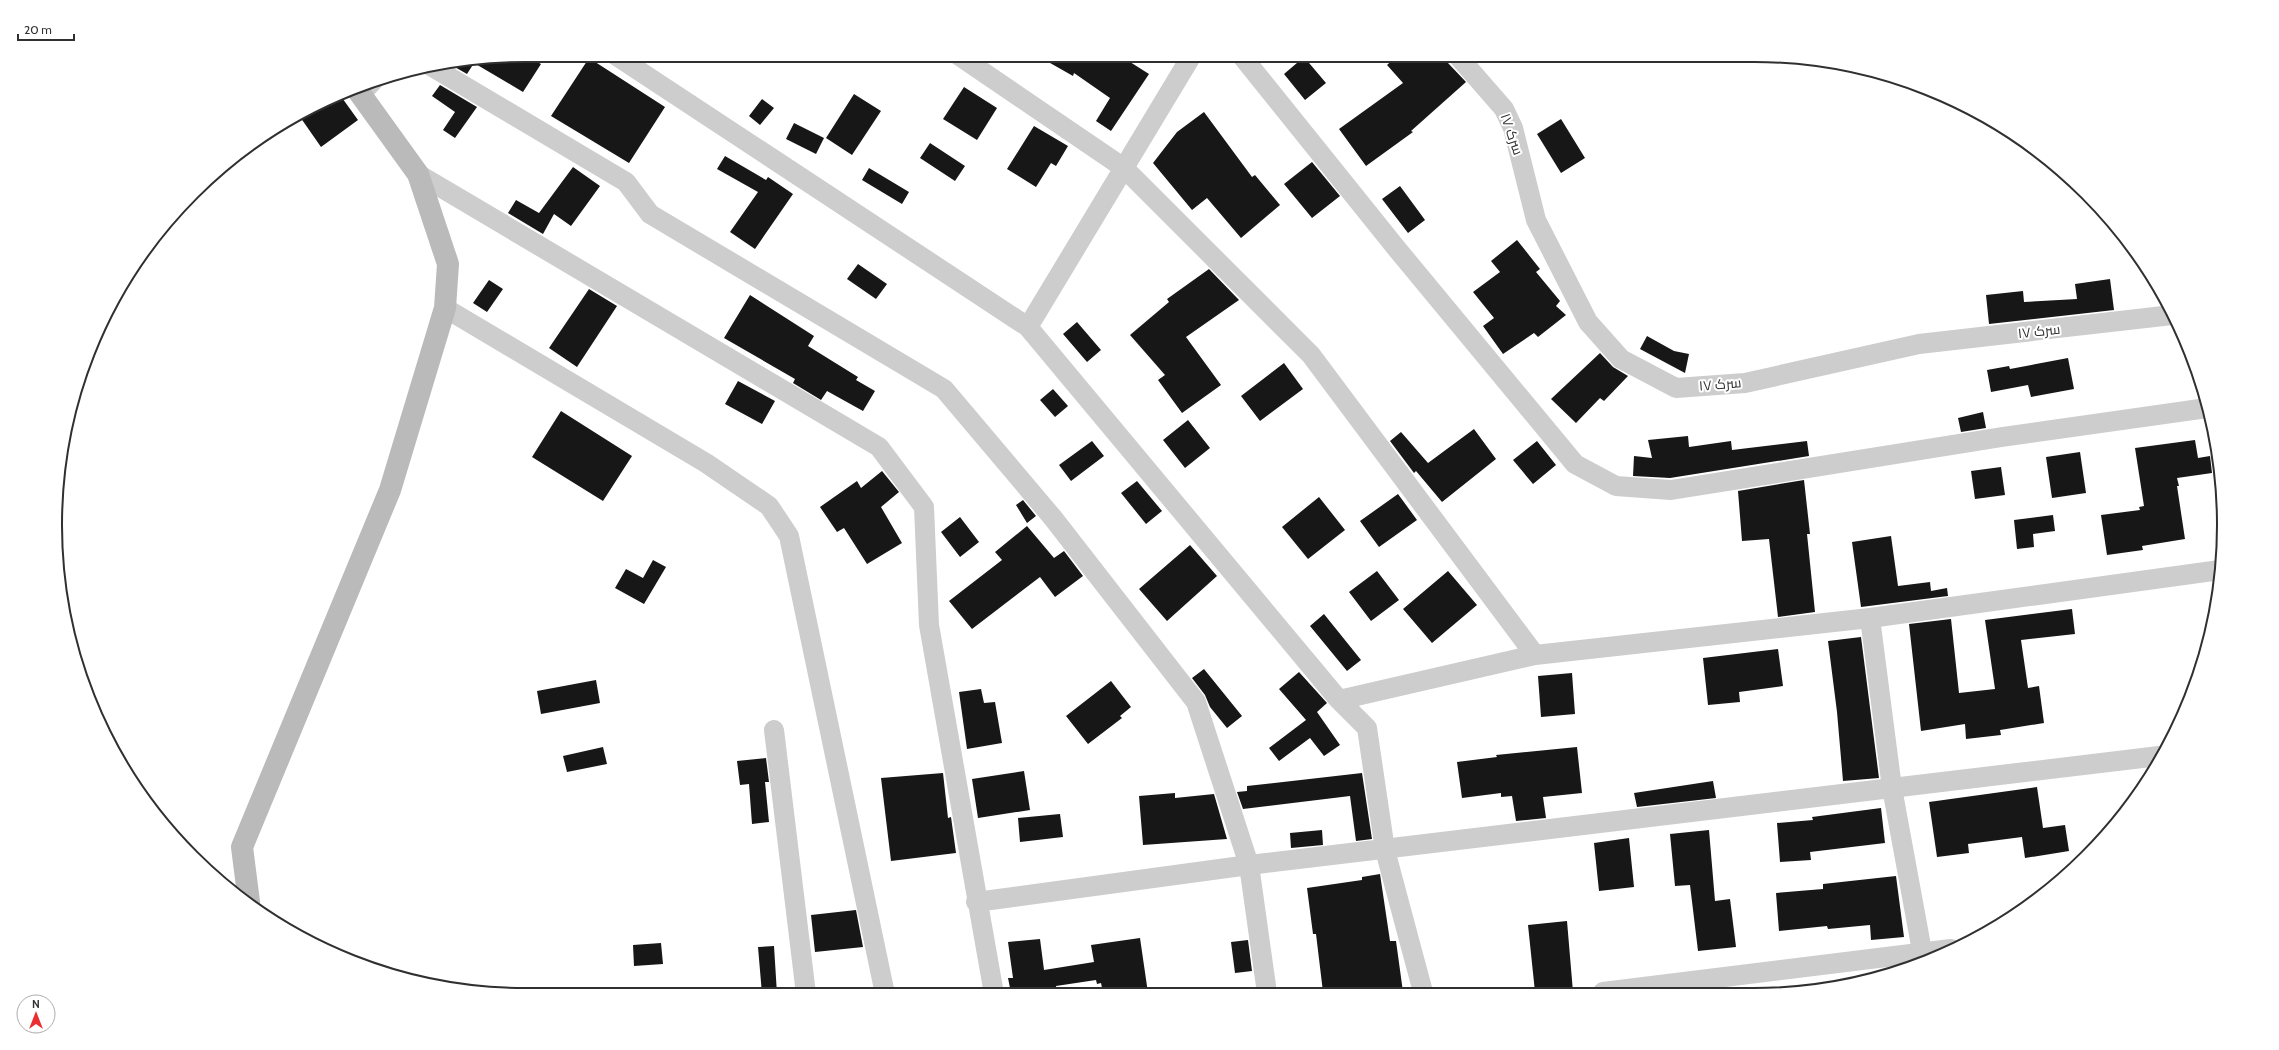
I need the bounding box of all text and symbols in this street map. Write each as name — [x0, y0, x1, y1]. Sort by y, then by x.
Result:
scale bar — [18, 16, 74, 42]
text: 20 m — [24, 22, 52, 37]
street label: سرک ۱۷ — [1497, 111, 1527, 157]
street label: سرک ۱۷ — [2017, 320, 2061, 342]
street label: سرک ۱۷ — [1698, 373, 1742, 395]
north arrow — [16, 994, 56, 1034]
text: N — [32, 997, 40, 1011]

